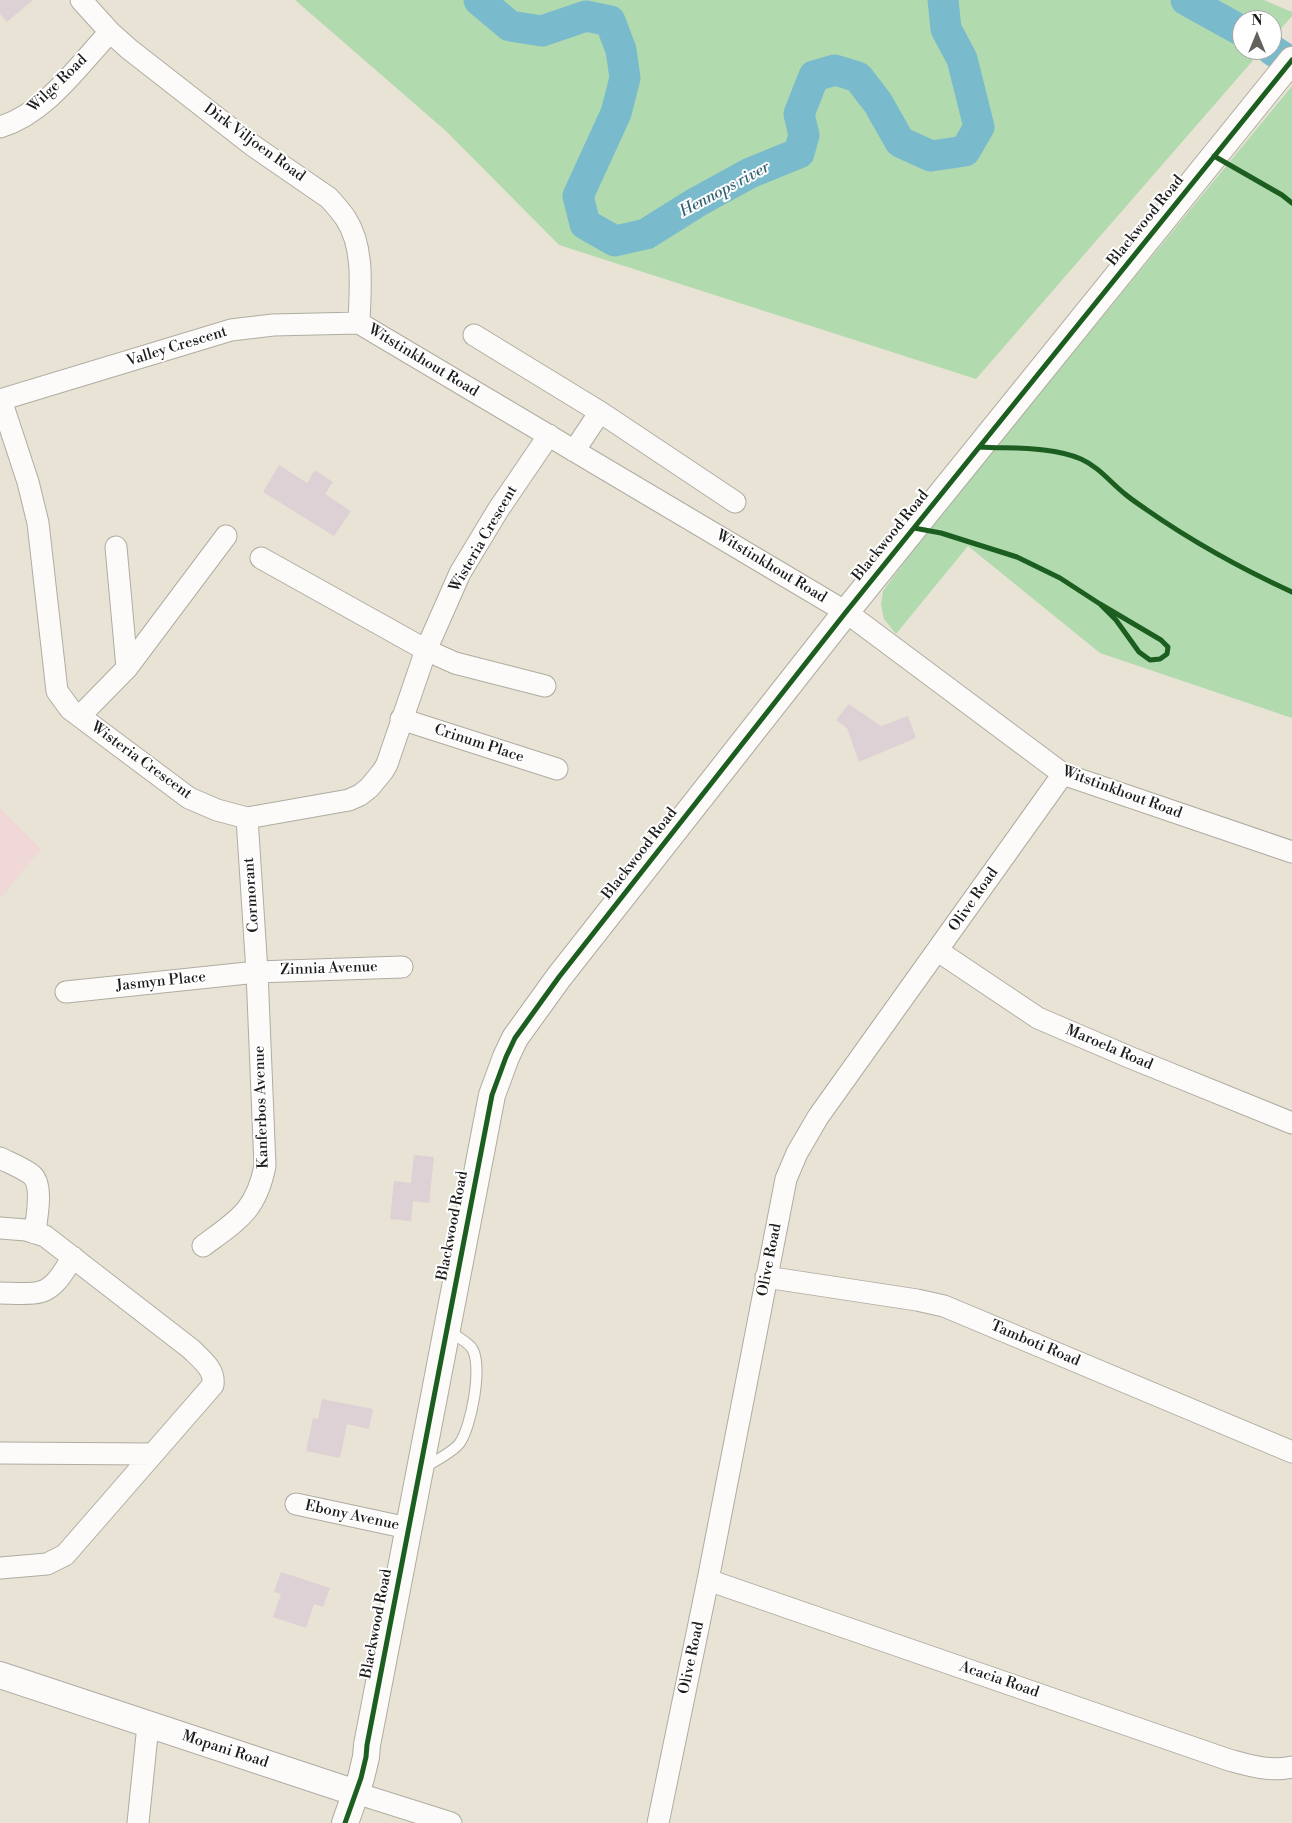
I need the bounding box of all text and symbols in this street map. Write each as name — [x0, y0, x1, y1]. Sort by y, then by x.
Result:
north arrow — [1232, 10, 1282, 60]
text: N — [1251, 12, 1263, 30]
street label: Wilge Road — [25, 51, 91, 117]
street label: Dirk Viljoen Road — [200, 100, 308, 186]
water label: Hennops river — [677, 158, 773, 222]
street label: Blackwood Road — [1104, 172, 1188, 270]
street label: Witstinkhout Road — [364, 321, 482, 401]
street label: Valley Crescent — [125, 323, 229, 371]
street label: Wisteria Crescent — [446, 482, 522, 596]
street label: Blackwood Road — [849, 487, 933, 585]
street label: Witstinkhout Road — [712, 527, 830, 607]
street label: Wisteria Crescent — [87, 718, 195, 804]
street label: Crinum Place — [432, 721, 526, 767]
street label: Witstinkhout Road — [1060, 763, 1184, 823]
street label: Blackwood Road — [599, 805, 681, 903]
street label: Cormorant — [240, 857, 264, 933]
street label: Olive Road — [945, 865, 1003, 935]
street label: Zinnia Avenue — [280, 958, 378, 980]
street label: Jasmyn Place — [115, 968, 207, 996]
street label: Maroela Road — [1063, 1022, 1155, 1074]
street label: Kanferbos Avenue — [251, 1045, 273, 1169]
street label: Blackwood Road — [434, 1170, 472, 1282]
street label: Olive Road — [754, 1222, 786, 1298]
street label: Tamboti Road — [988, 1317, 1082, 1371]
street label: Ebony Avenue — [303, 1497, 401, 1535]
street label: Blackwood Road — [358, 1568, 396, 1680]
street label: Olive Road — [676, 1620, 708, 1696]
street label: Acacia Road — [957, 1658, 1041, 1702]
street label: Mopani Road — [180, 1728, 270, 1772]

